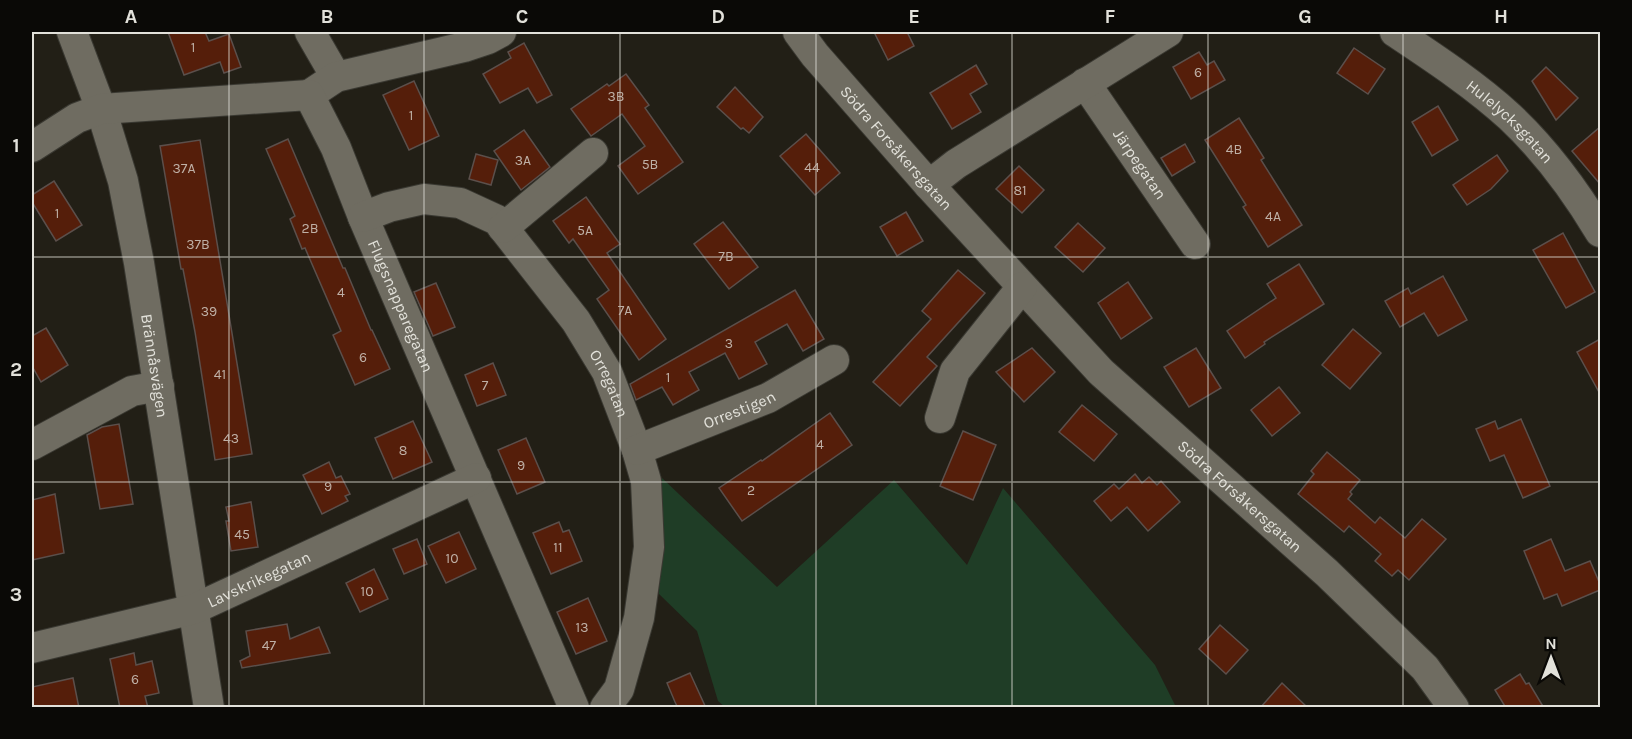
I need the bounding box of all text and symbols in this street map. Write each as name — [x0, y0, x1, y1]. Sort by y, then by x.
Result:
text: A — [125, 5, 138, 28]
text: B — [321, 5, 333, 28]
text: C — [516, 5, 528, 28]
text: D — [711, 5, 725, 28]
text: E — [908, 5, 920, 28]
text: F — [1105, 5, 1116, 28]
text: G — [1298, 5, 1312, 28]
text: H — [1494, 5, 1508, 28]
house number: 1 — [191, 39, 195, 56]
house number: 6 — [1194, 64, 1202, 81]
street label: Hulelycksgatan — [1462, 76, 1557, 167]
street label: Södra Forsåkersgatan — [836, 82, 956, 214]
house number: 3B — [608, 88, 624, 105]
house number: 1 — [409, 107, 413, 124]
street label: Järpegatan — [1109, 125, 1171, 203]
text: 1 — [12, 134, 20, 157]
house number: 4B — [1226, 141, 1242, 158]
house number: 3A — [515, 152, 531, 169]
house number: 5B — [642, 156, 658, 173]
house number: 44 — [804, 159, 820, 176]
house number: 37A — [173, 160, 195, 177]
house number: 81 — [1013, 182, 1027, 199]
house number: 1 — [55, 205, 59, 222]
house number: 4A — [1265, 208, 1281, 225]
house number: 2B — [302, 220, 318, 237]
house number: 5A — [577, 222, 593, 239]
house number: 37B — [186, 236, 210, 253]
street label: Flugsnapparegatan — [364, 237, 438, 375]
house number: 7B — [718, 248, 734, 265]
house number: 4 — [337, 284, 345, 301]
house number: 7A — [618, 302, 632, 319]
house number: 39 — [201, 303, 217, 320]
street label: Brännåsvägen — [137, 312, 172, 419]
house number: 3 — [725, 335, 733, 352]
street label: Orregatan — [586, 346, 633, 420]
house number: 6 — [359, 349, 367, 366]
text: 2 — [10, 358, 22, 381]
house number: 41 — [214, 366, 226, 383]
house number: 1 — [666, 369, 670, 386]
house number: 7 — [482, 377, 489, 394]
street label: Orrestigen — [700, 387, 779, 433]
house number: 43 — [223, 430, 239, 447]
house number: 4 — [816, 436, 824, 453]
street label: Södra Forsåkersgatan — [1174, 436, 1306, 556]
house number: 8 — [399, 442, 407, 459]
house number: 9 — [517, 457, 525, 474]
house number: 9 — [324, 478, 332, 495]
house number: 2 — [747, 482, 755, 499]
house number: 45 — [234, 526, 250, 543]
house number: 11 — [553, 539, 563, 556]
street label: Lavskrikegatan — [204, 547, 314, 612]
house number: 10 — [446, 550, 458, 567]
text: 3 — [10, 583, 22, 606]
house number: 10 — [361, 583, 373, 600]
house number: 13 — [576, 619, 588, 636]
north arrow — [1521, 628, 1581, 688]
text: N — [1545, 634, 1557, 653]
house number: 47 — [262, 637, 277, 654]
house number: 6 — [131, 671, 139, 688]

